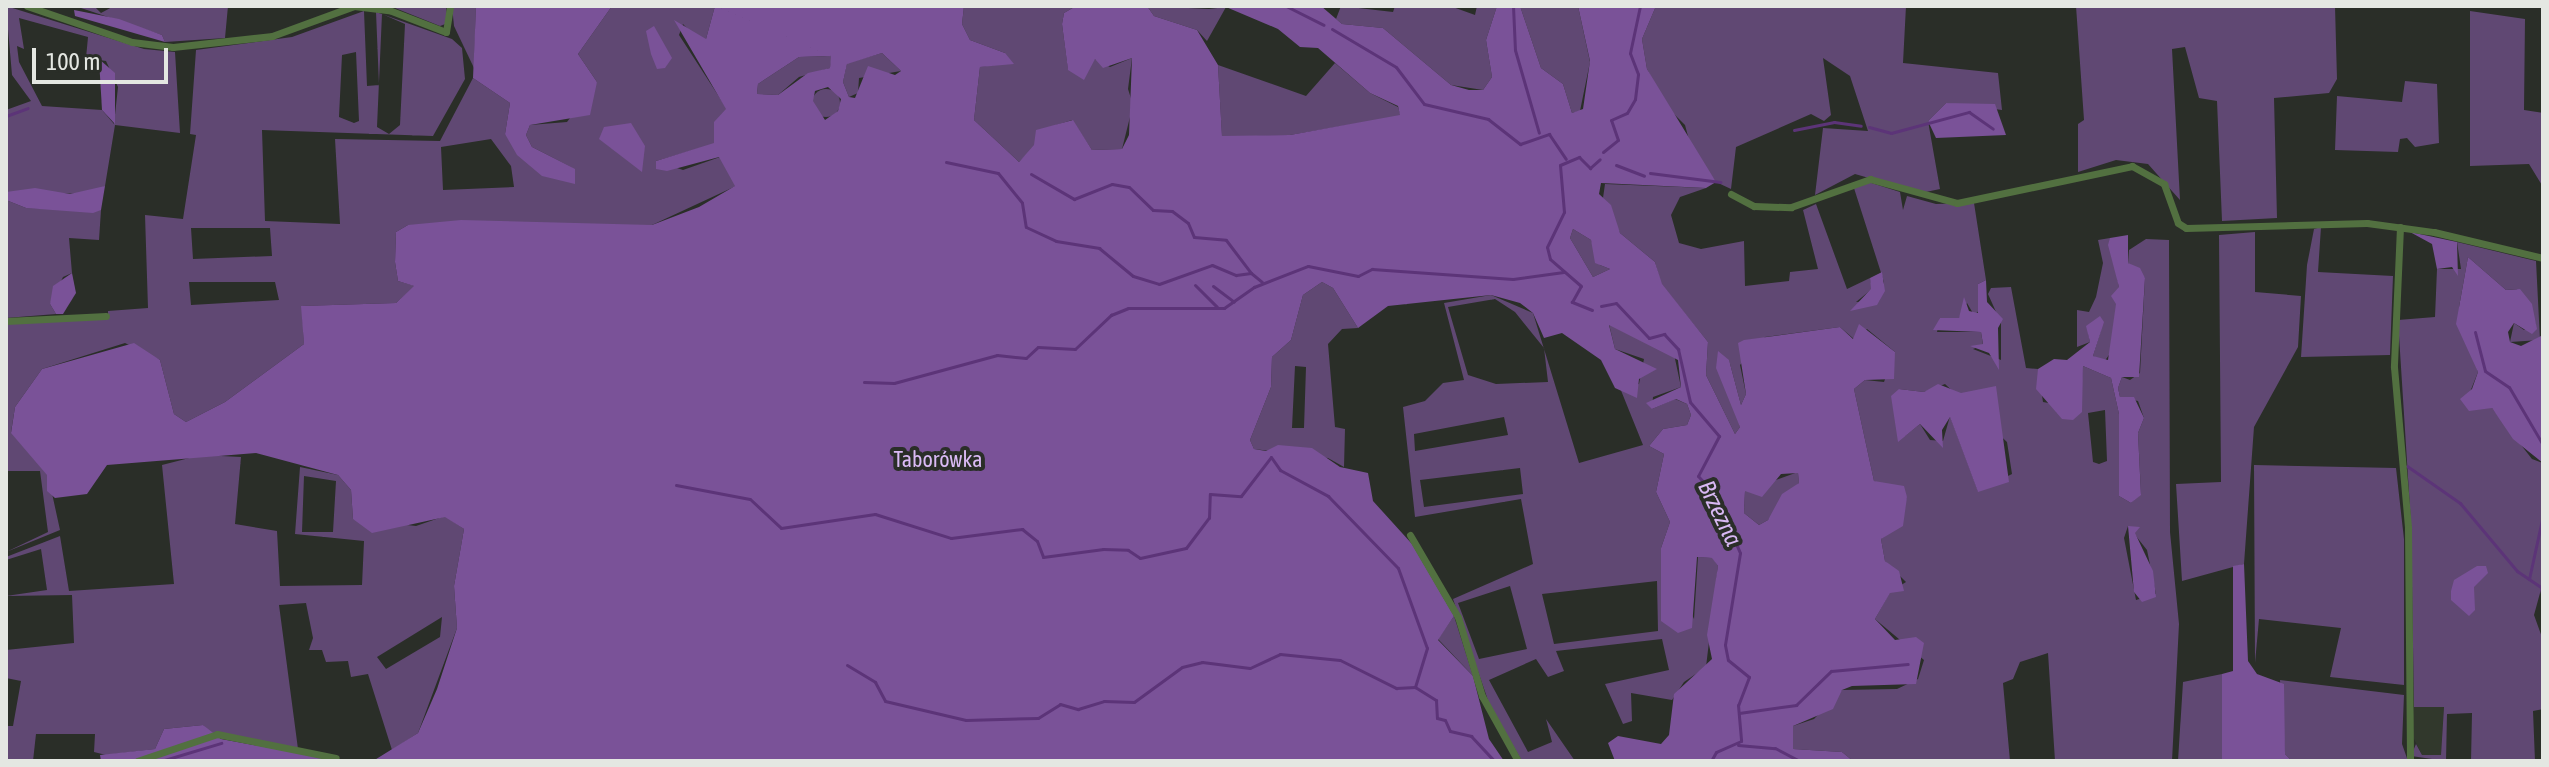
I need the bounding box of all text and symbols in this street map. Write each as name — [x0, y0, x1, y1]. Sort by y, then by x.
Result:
scale bar — [36, 32, 172, 82]
text: 100 m — [46, 48, 100, 75]
park label: Taborówka — [894, 447, 982, 473]
water label: Brzezna — [1692, 476, 1748, 550]

